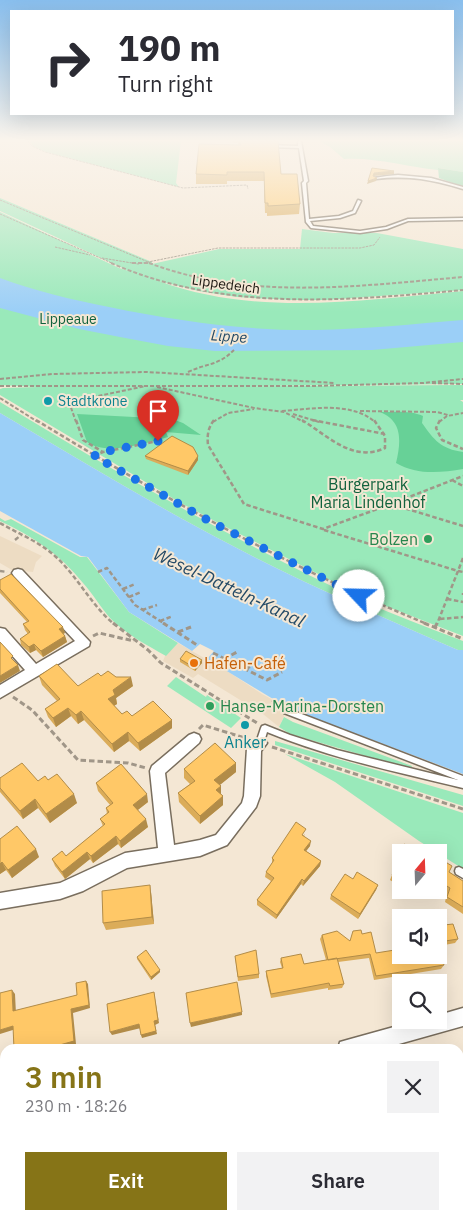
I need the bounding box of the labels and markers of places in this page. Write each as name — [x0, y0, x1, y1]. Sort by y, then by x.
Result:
pin — [137, 390, 179, 441]
place label: Stadtkrone — [58, 392, 128, 410]
marker: Stadtkrone — [42, 395, 54, 407]
place label: Bolzen — [369, 529, 418, 549]
marker: Bolzen — [422, 533, 434, 545]
place label: Hafen-Café — [204, 653, 286, 673]
marker: Hafen-Café — [188, 657, 200, 669]
place label: Hanse-Marina-Dorsten — [220, 696, 384, 716]
marker: Hanse-Marina-Dorsten — [204, 700, 216, 712]
marker: Anker — [239, 719, 251, 731]
place label: Anker — [224, 732, 266, 752]

